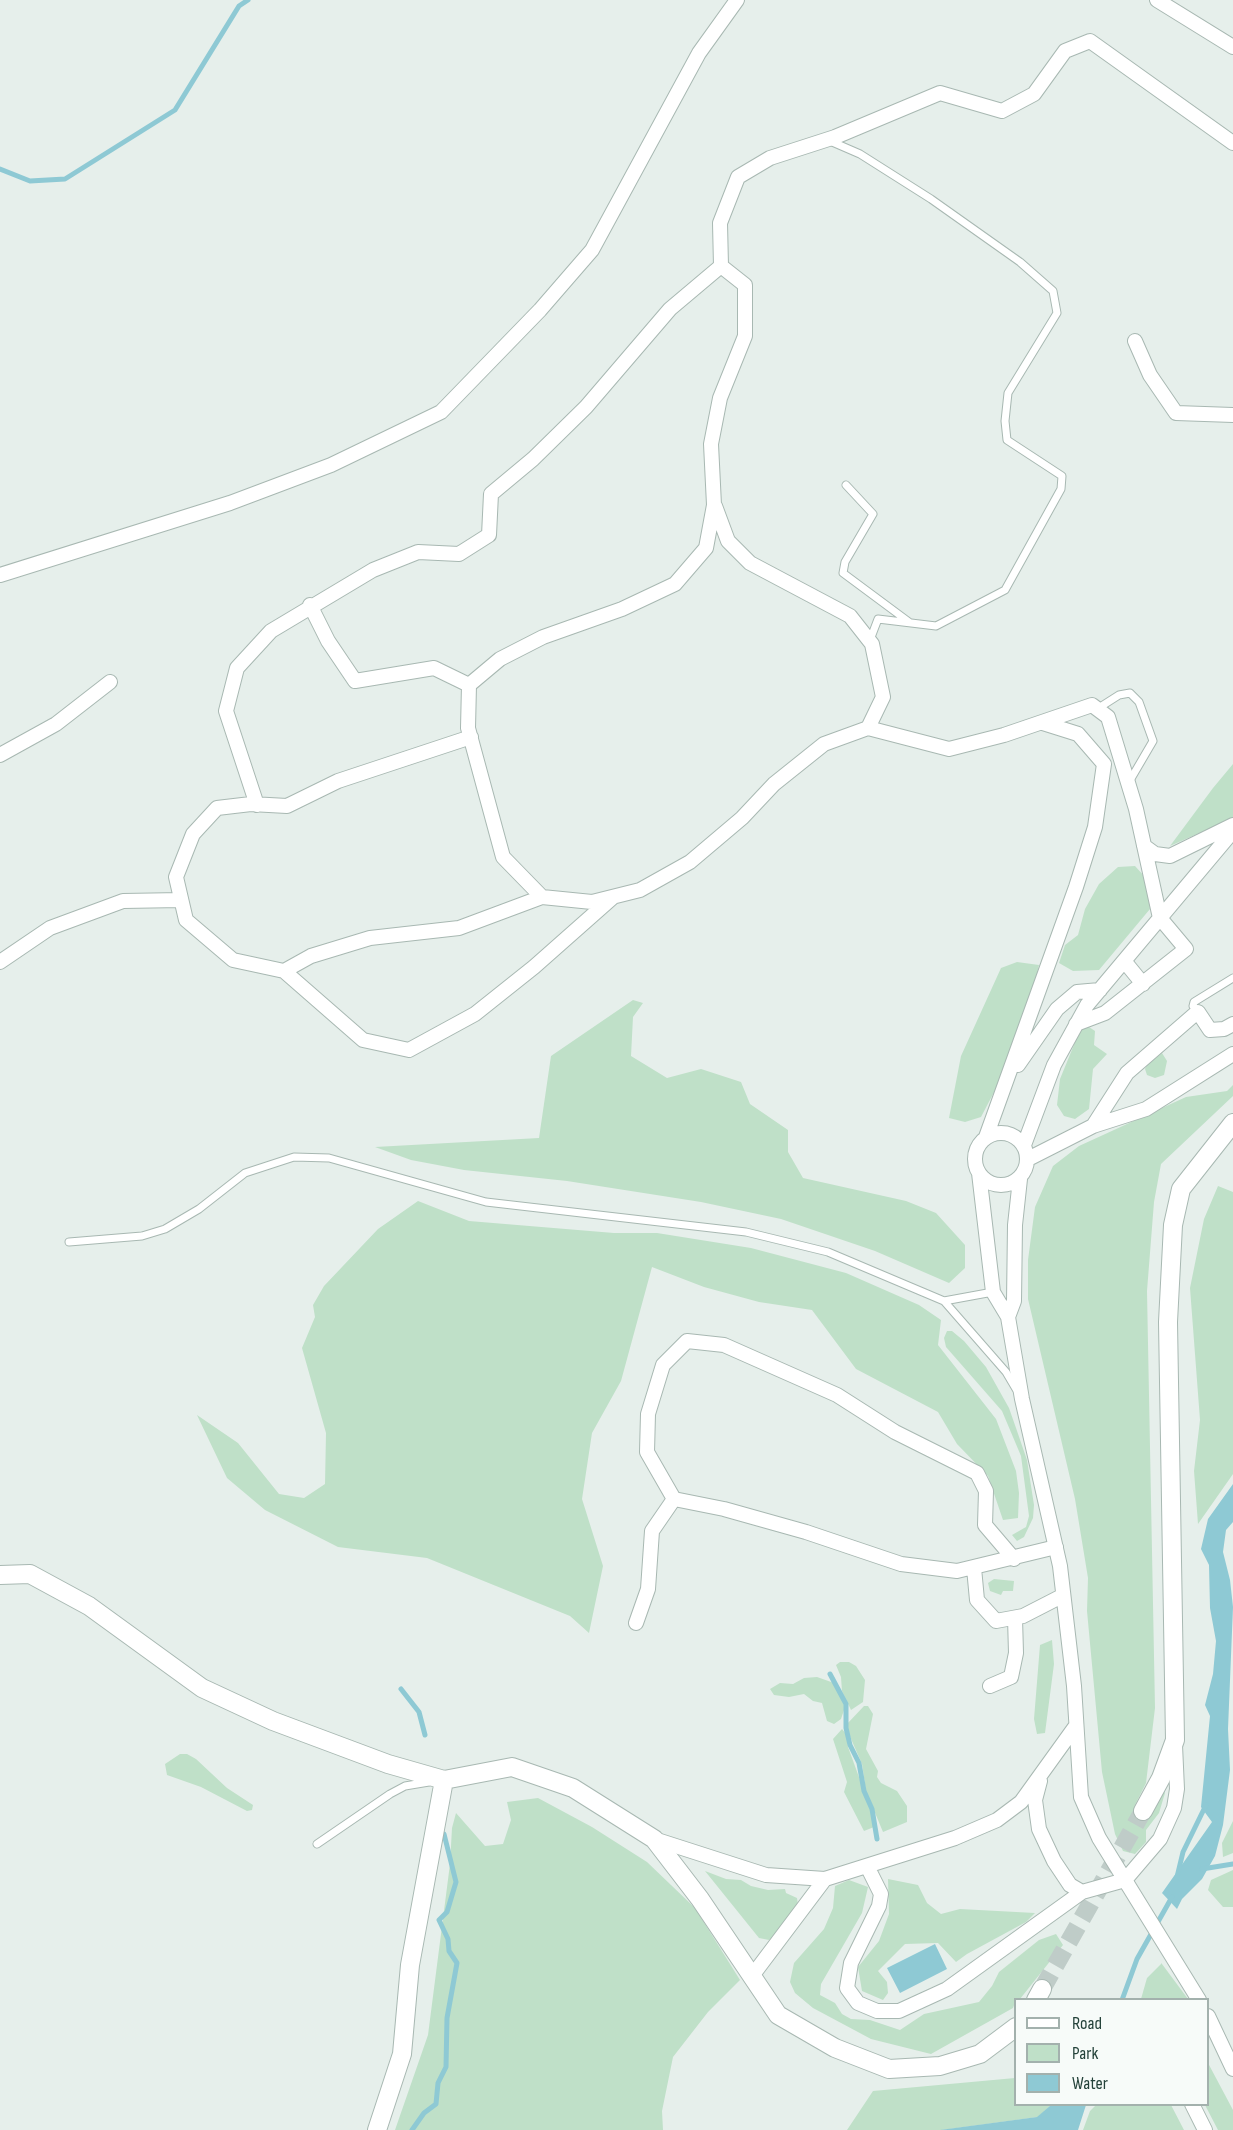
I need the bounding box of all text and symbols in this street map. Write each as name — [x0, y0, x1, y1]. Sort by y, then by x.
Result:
legend — [1014, 1998, 1209, 2106]
text: Road — [1072, 2013, 1102, 2034]
text: Park — [1072, 2043, 1098, 2064]
text: Water — [1072, 2073, 1108, 2094]

